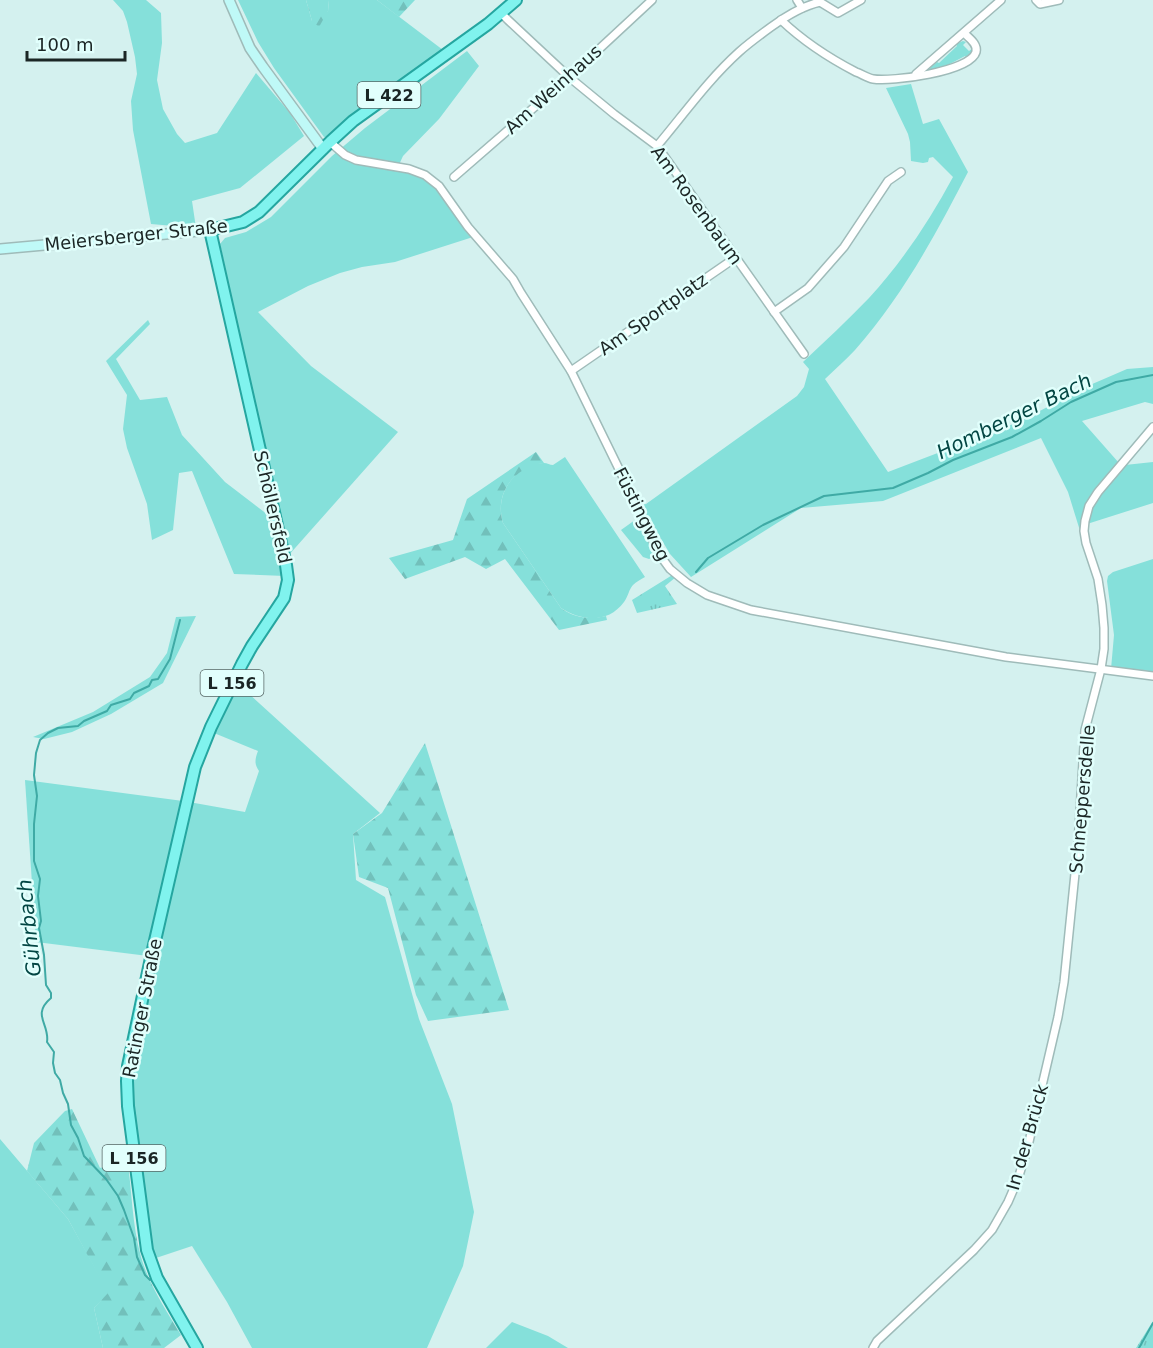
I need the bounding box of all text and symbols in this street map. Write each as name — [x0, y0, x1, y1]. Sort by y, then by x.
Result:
scale bar — [27, 24, 124, 62]
text: 100 m — [36, 34, 94, 55]
street label: Am Weinhaus — [500, 40, 606, 138]
road number: L 422 — [358, 82, 420, 108]
street label: Am Rosenbaum — [647, 142, 747, 268]
street label: Meiersberger Straße — [43, 215, 229, 255]
street label: Am Sportplatz — [595, 269, 711, 359]
water label: Homberger Bach — [933, 368, 1095, 464]
street label: Schöllersfeld — [250, 448, 296, 566]
street label: Füstingweg — [609, 464, 675, 564]
road number: L 156 — [200, 670, 264, 696]
street label: Schneppersdelle — [1065, 724, 1099, 874]
water label: Gührbach — [12, 878, 46, 978]
street label: Ratinger Straße — [118, 937, 166, 1079]
street label: In der Brück — [1002, 1081, 1052, 1193]
road number: L 156 — [102, 1145, 166, 1171]

